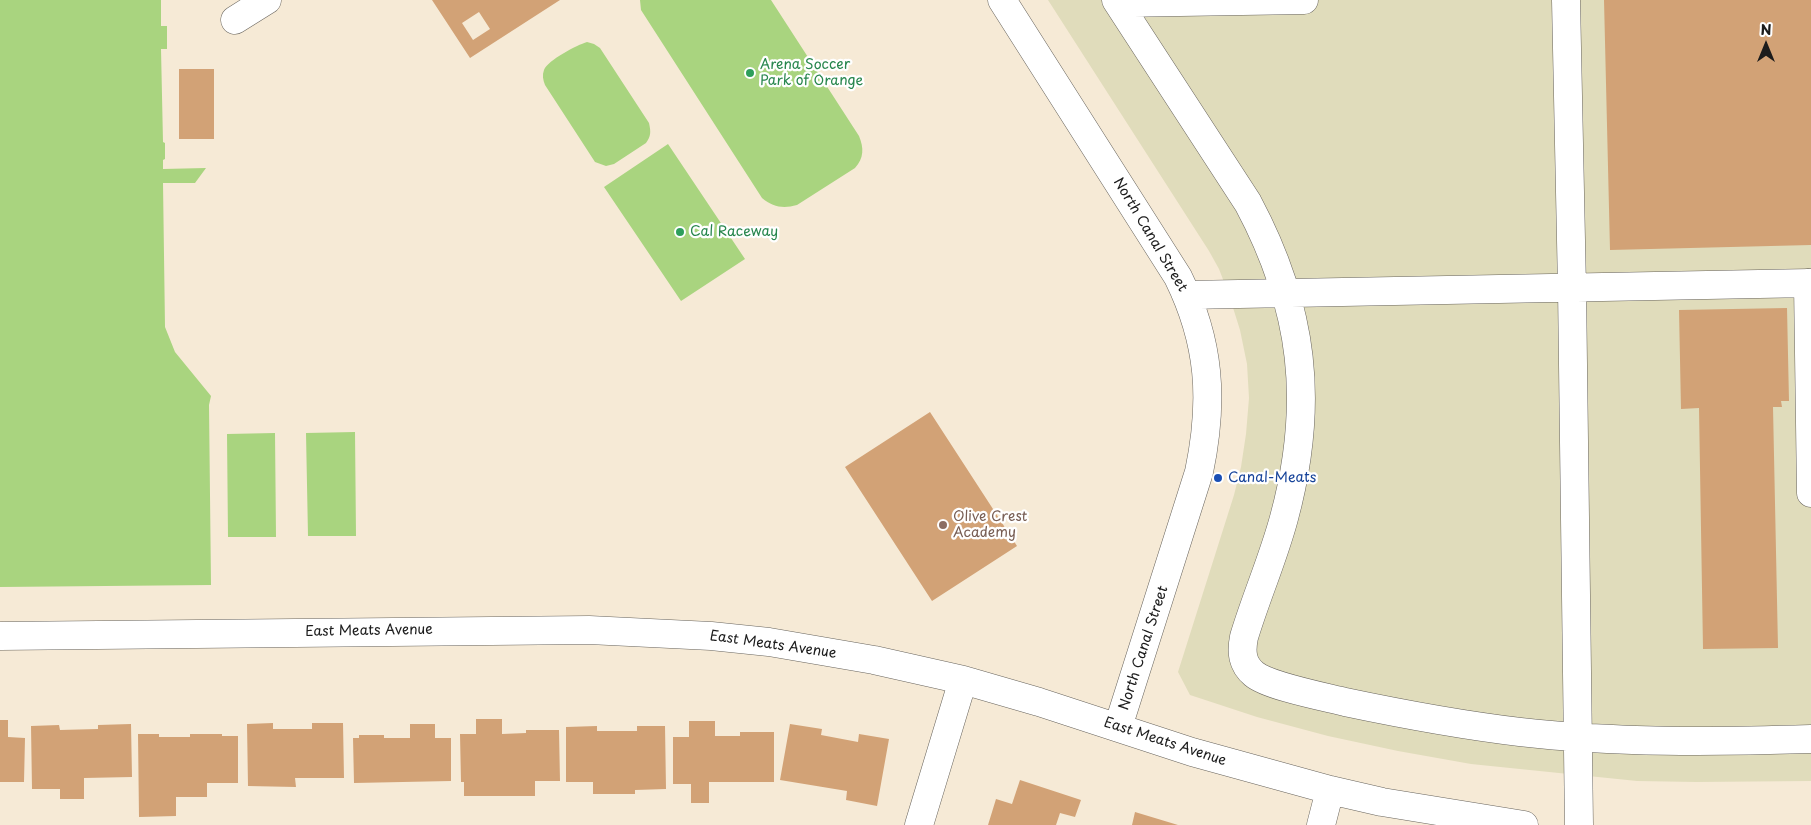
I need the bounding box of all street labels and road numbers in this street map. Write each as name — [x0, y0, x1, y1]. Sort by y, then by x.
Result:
street label: North Canal Street — [1109, 175, 1191, 295]
street label: North Canal Street — [1116, 584, 1172, 712]
street label: East Meats Avenue — [305, 621, 433, 641]
street label: East Meats Avenue — [709, 628, 837, 662]
street label: East Meats Avenue — [1102, 714, 1228, 770]

